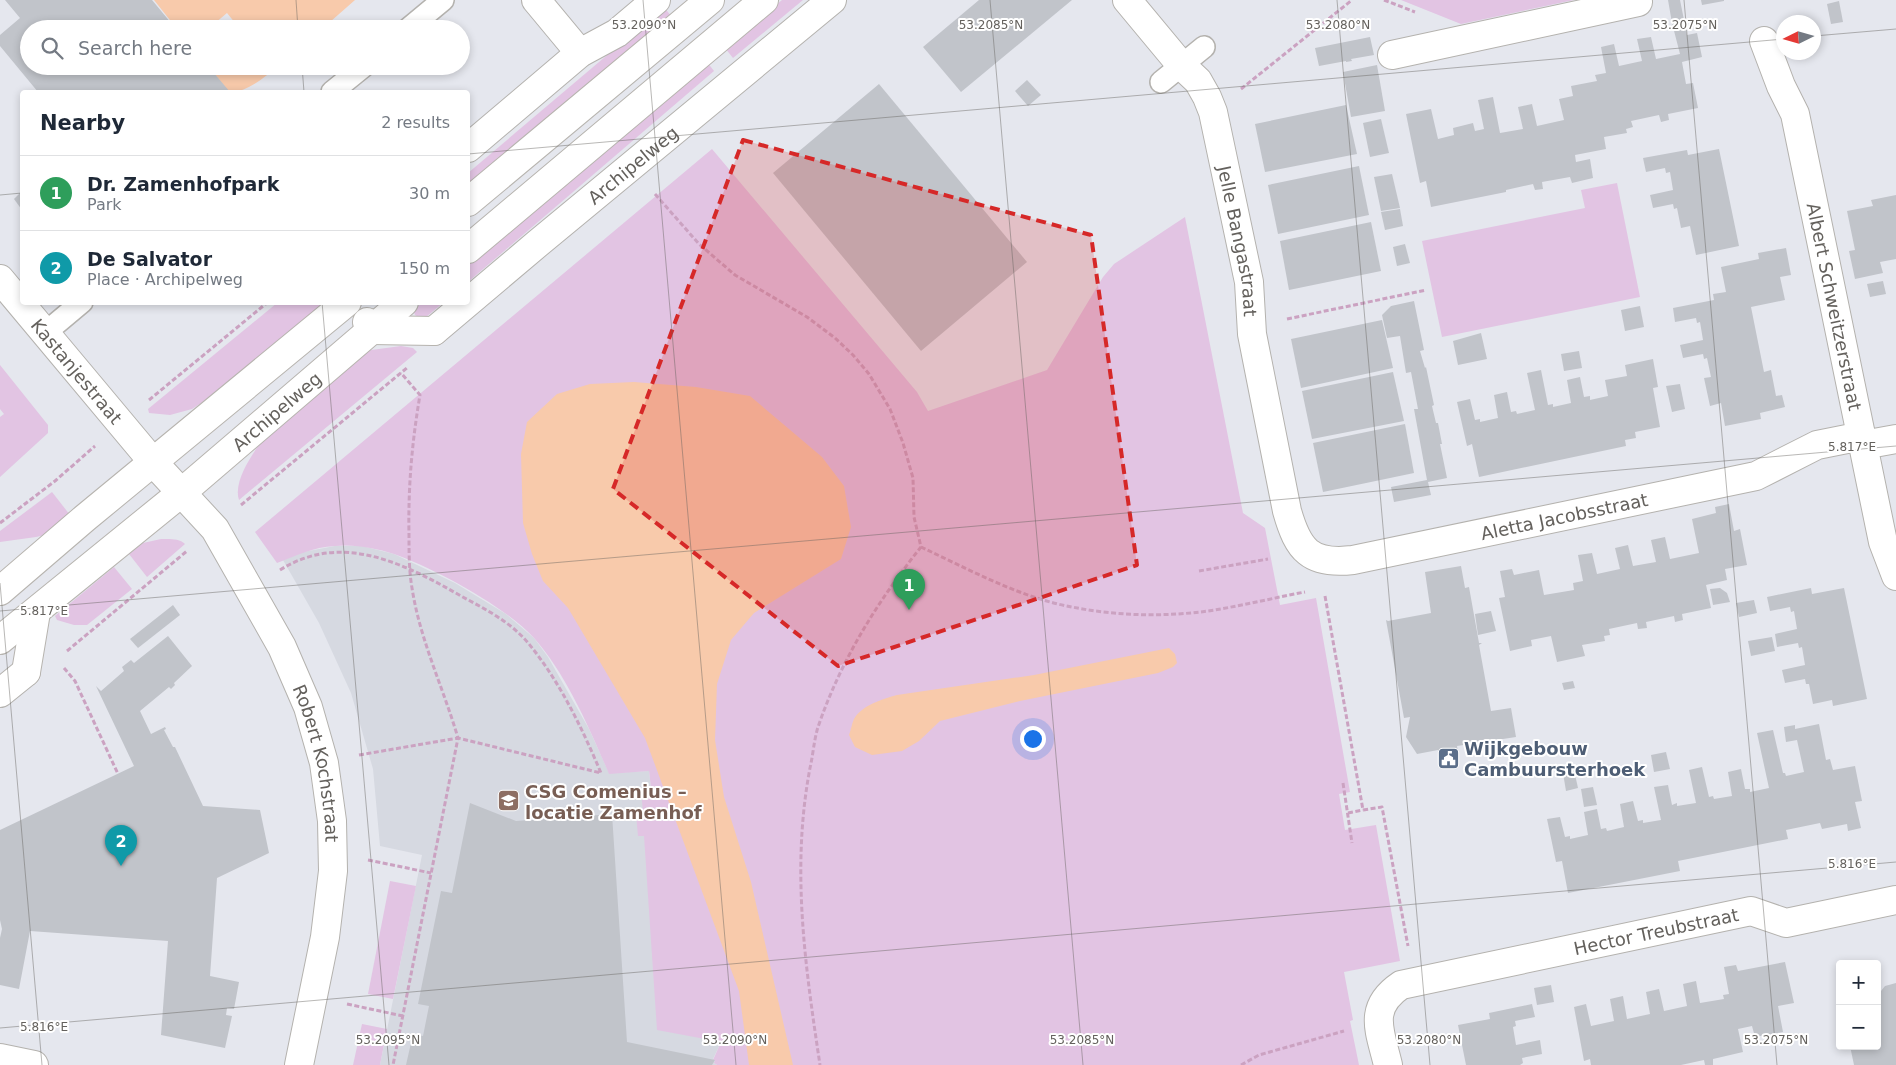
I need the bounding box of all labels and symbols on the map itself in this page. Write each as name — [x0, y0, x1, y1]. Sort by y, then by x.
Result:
north arrow — [1776, 15, 1821, 60]
text: 53.2090°N — [612, 18, 676, 32]
text: 53.2085°N — [959, 18, 1023, 32]
text: 53.2080°N — [1306, 18, 1370, 32]
text: 53.2075°N — [1653, 18, 1717, 32]
street label: Archipelweg — [583, 122, 682, 208]
street label: Jelle Bangastraat — [1214, 163, 1261, 317]
street label: Albert Schweitzerstraat — [1803, 201, 1866, 412]
street label: Kastanjestraat — [27, 314, 127, 428]
street label: Archipelweg — [228, 367, 325, 455]
text: 5.817°E — [1828, 440, 1876, 454]
street label: Aletta Jacobsstraat — [1479, 488, 1650, 544]
pin: 1 — [893, 569, 925, 610]
text: 5.817°E — [20, 604, 68, 618]
street label: Robert Kochstraat — [289, 681, 343, 842]
your location — [1020, 726, 1046, 752]
place label: Wijkgebouw Cambuursterhoek — [1464, 738, 1646, 780]
public building icon: Wijkgebouw Cambuursterhoek — [1436, 746, 1460, 770]
place label: CSG Comenius – locatie Zamenhof — [525, 781, 702, 823]
school or university icon: CSG Comenius – locatie Zamenhof — [497, 789, 521, 813]
pin: 2 — [105, 825, 137, 866]
text: 5.816°E — [1828, 857, 1876, 871]
street label: Hector Treubstraat — [1572, 903, 1740, 959]
text: 5.816°E — [20, 1020, 68, 1034]
text: 53.2095°N — [356, 1033, 420, 1047]
text: 53.2090°N — [703, 1033, 767, 1047]
text: 53.2085°N — [1050, 1033, 1114, 1047]
text: 53.2080°N — [1397, 1033, 1461, 1047]
text: 53.2075°N — [1744, 1033, 1808, 1047]

